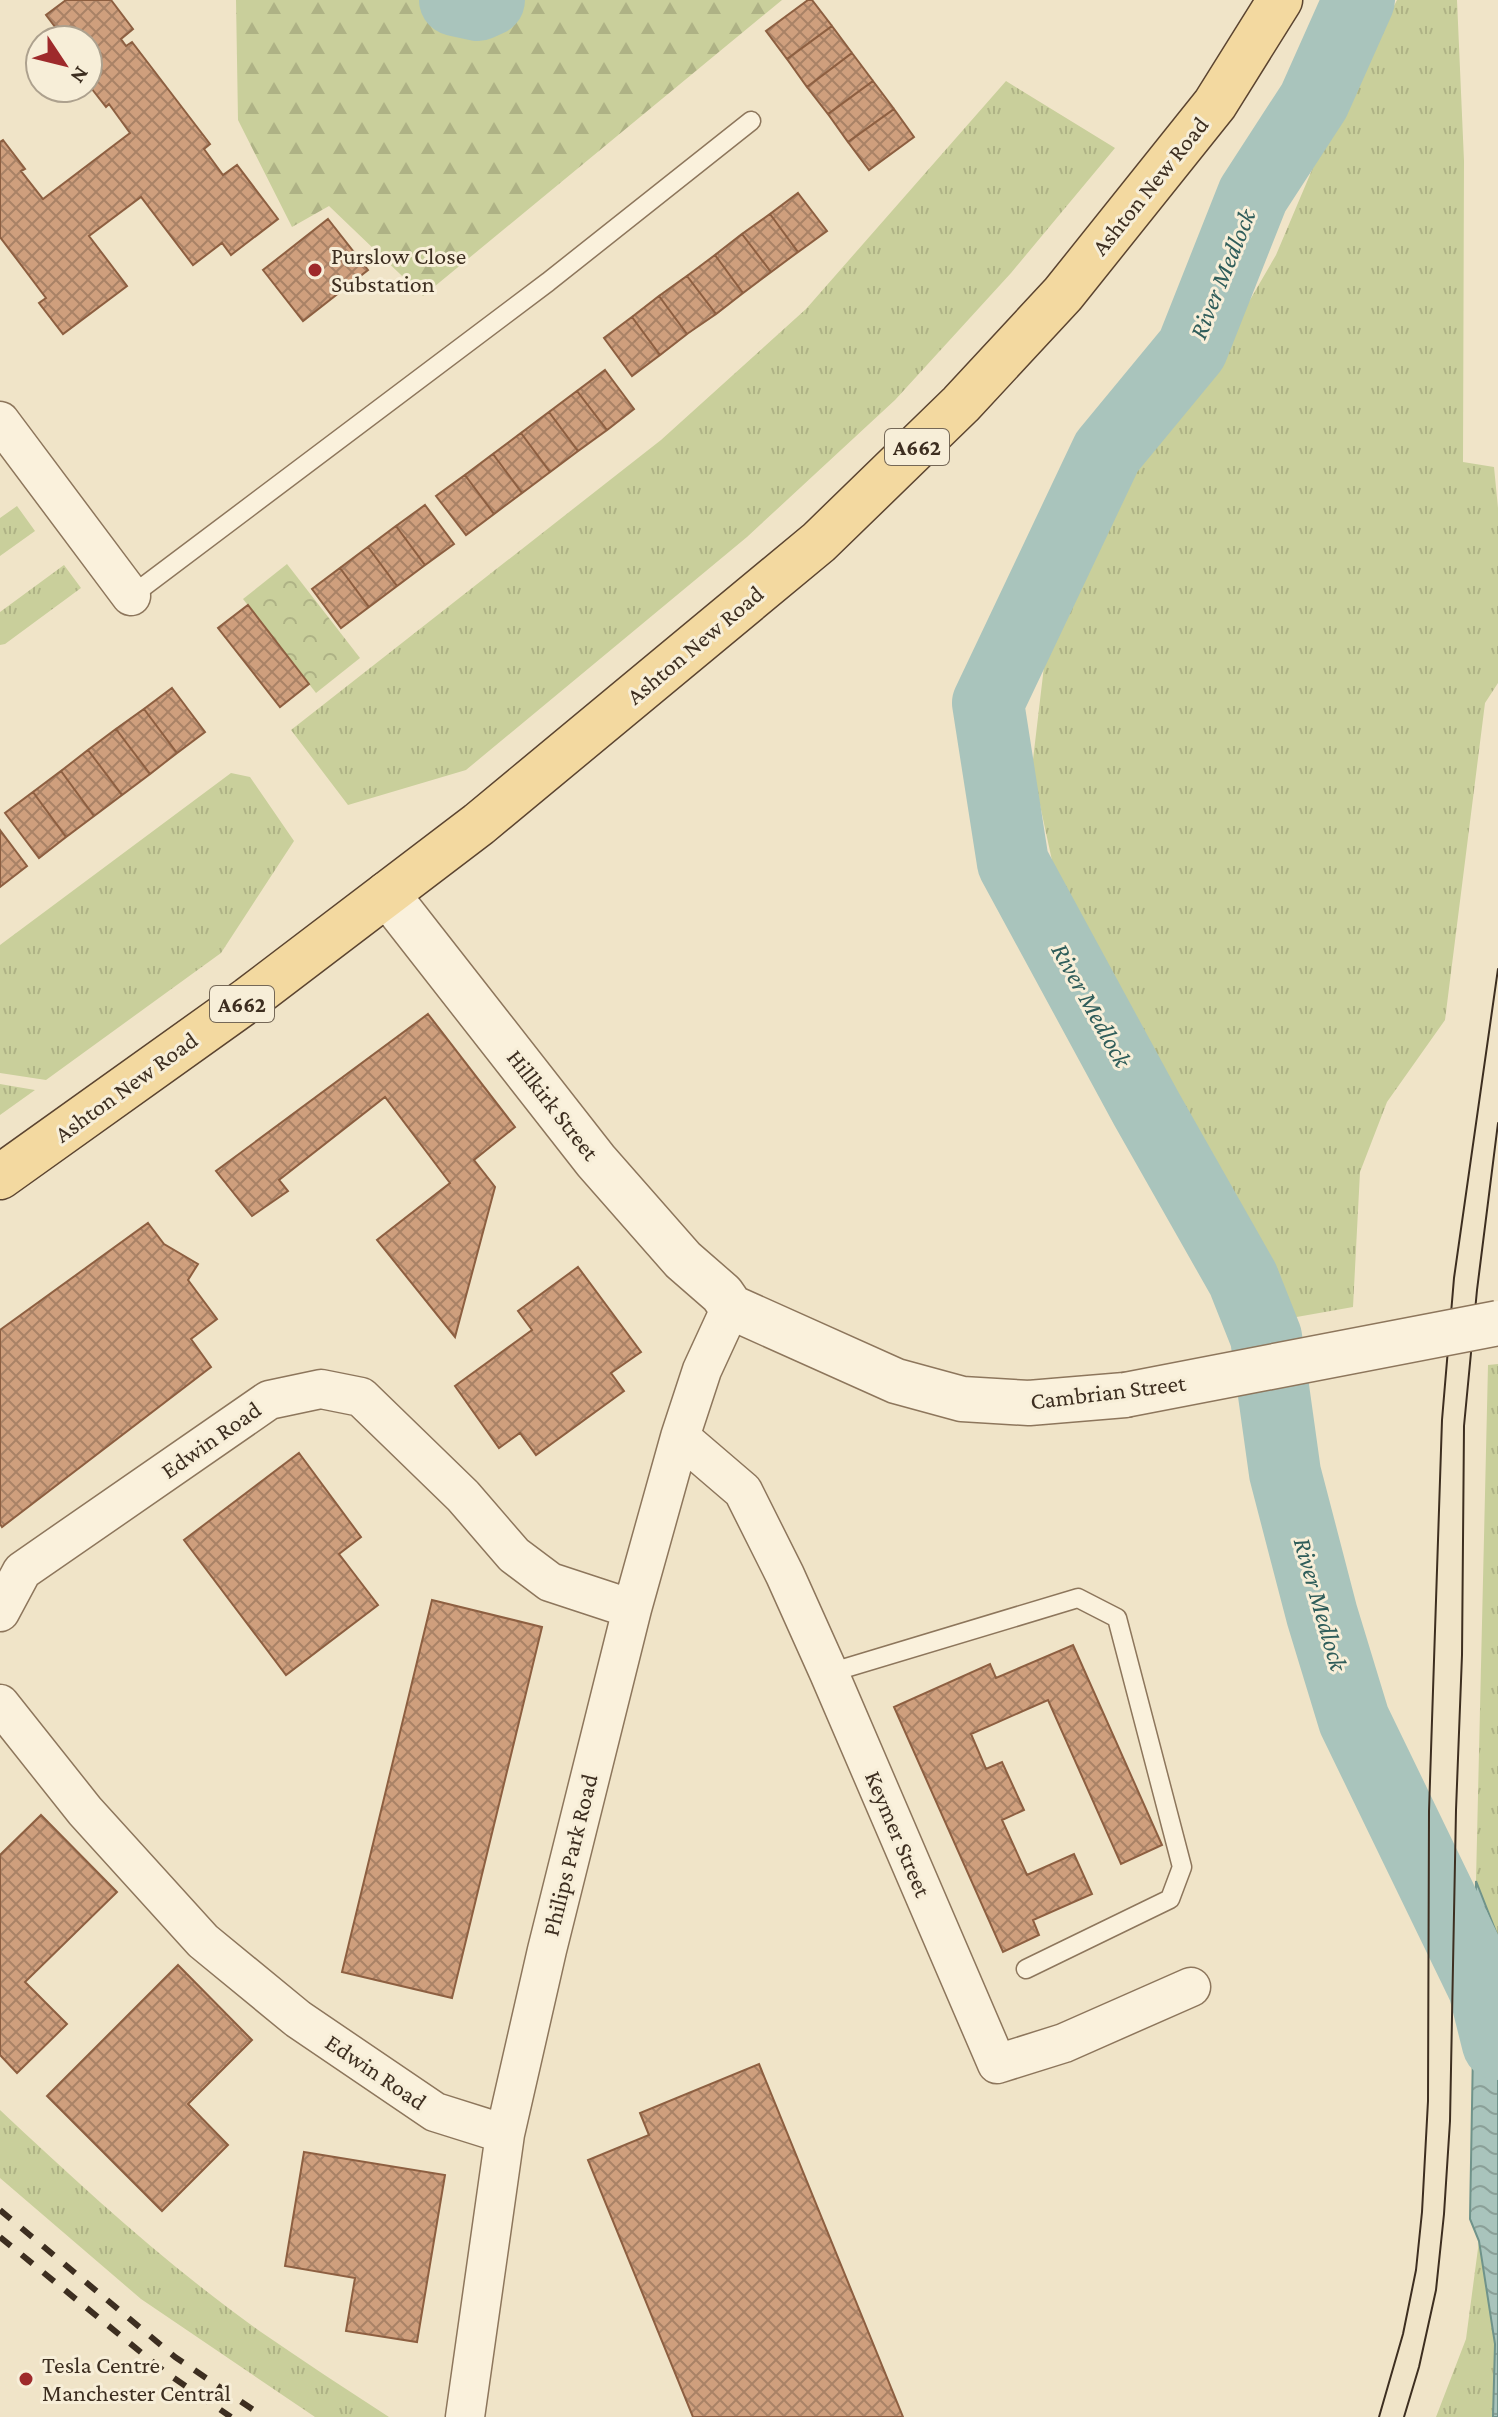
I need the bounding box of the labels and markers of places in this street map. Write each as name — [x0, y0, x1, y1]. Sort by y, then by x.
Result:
place label: Purslow Close Substation — [331, 242, 466, 297]
marker: Purslow Close Substation — [306, 261, 324, 279]
place label: Tesla Centre Manchester Central — [42, 2351, 231, 2406]
marker: Tesla Centre Manchester Central — [17, 2370, 35, 2388]

